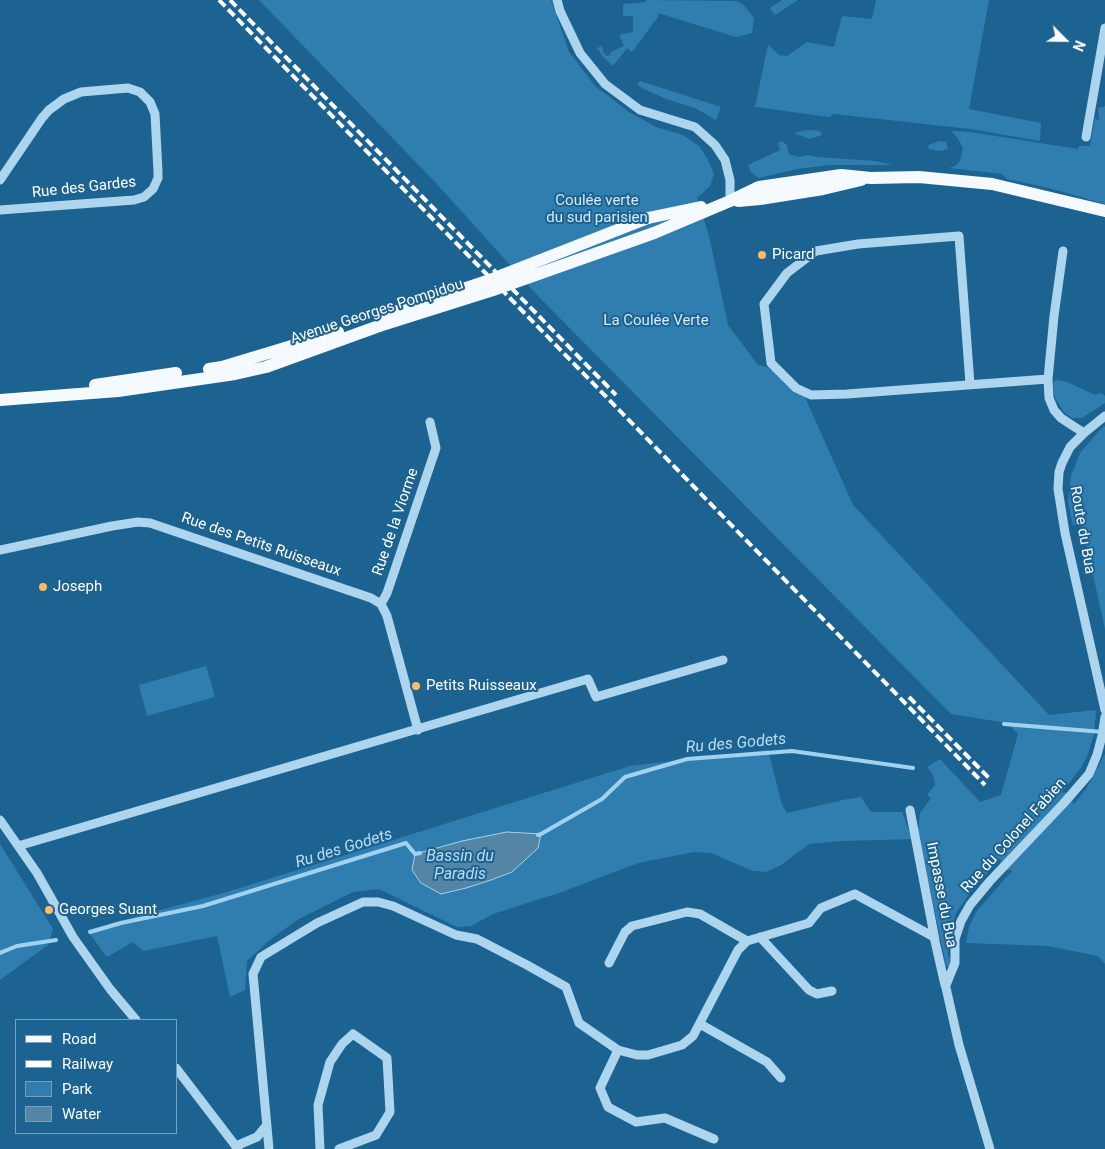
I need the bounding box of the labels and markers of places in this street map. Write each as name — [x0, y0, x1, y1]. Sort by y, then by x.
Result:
place label: Picard — [772, 246, 815, 264]
marker: Picard — [756, 249, 768, 261]
place label: Joseph — [53, 578, 102, 596]
marker: Joseph — [37, 581, 49, 593]
place label: Petits Ruisseaux — [426, 677, 537, 695]
marker: Petits Ruisseaux — [410, 680, 422, 692]
place label: Georges Suant — [59, 901, 157, 919]
marker: Georges Suant — [43, 904, 55, 916]

